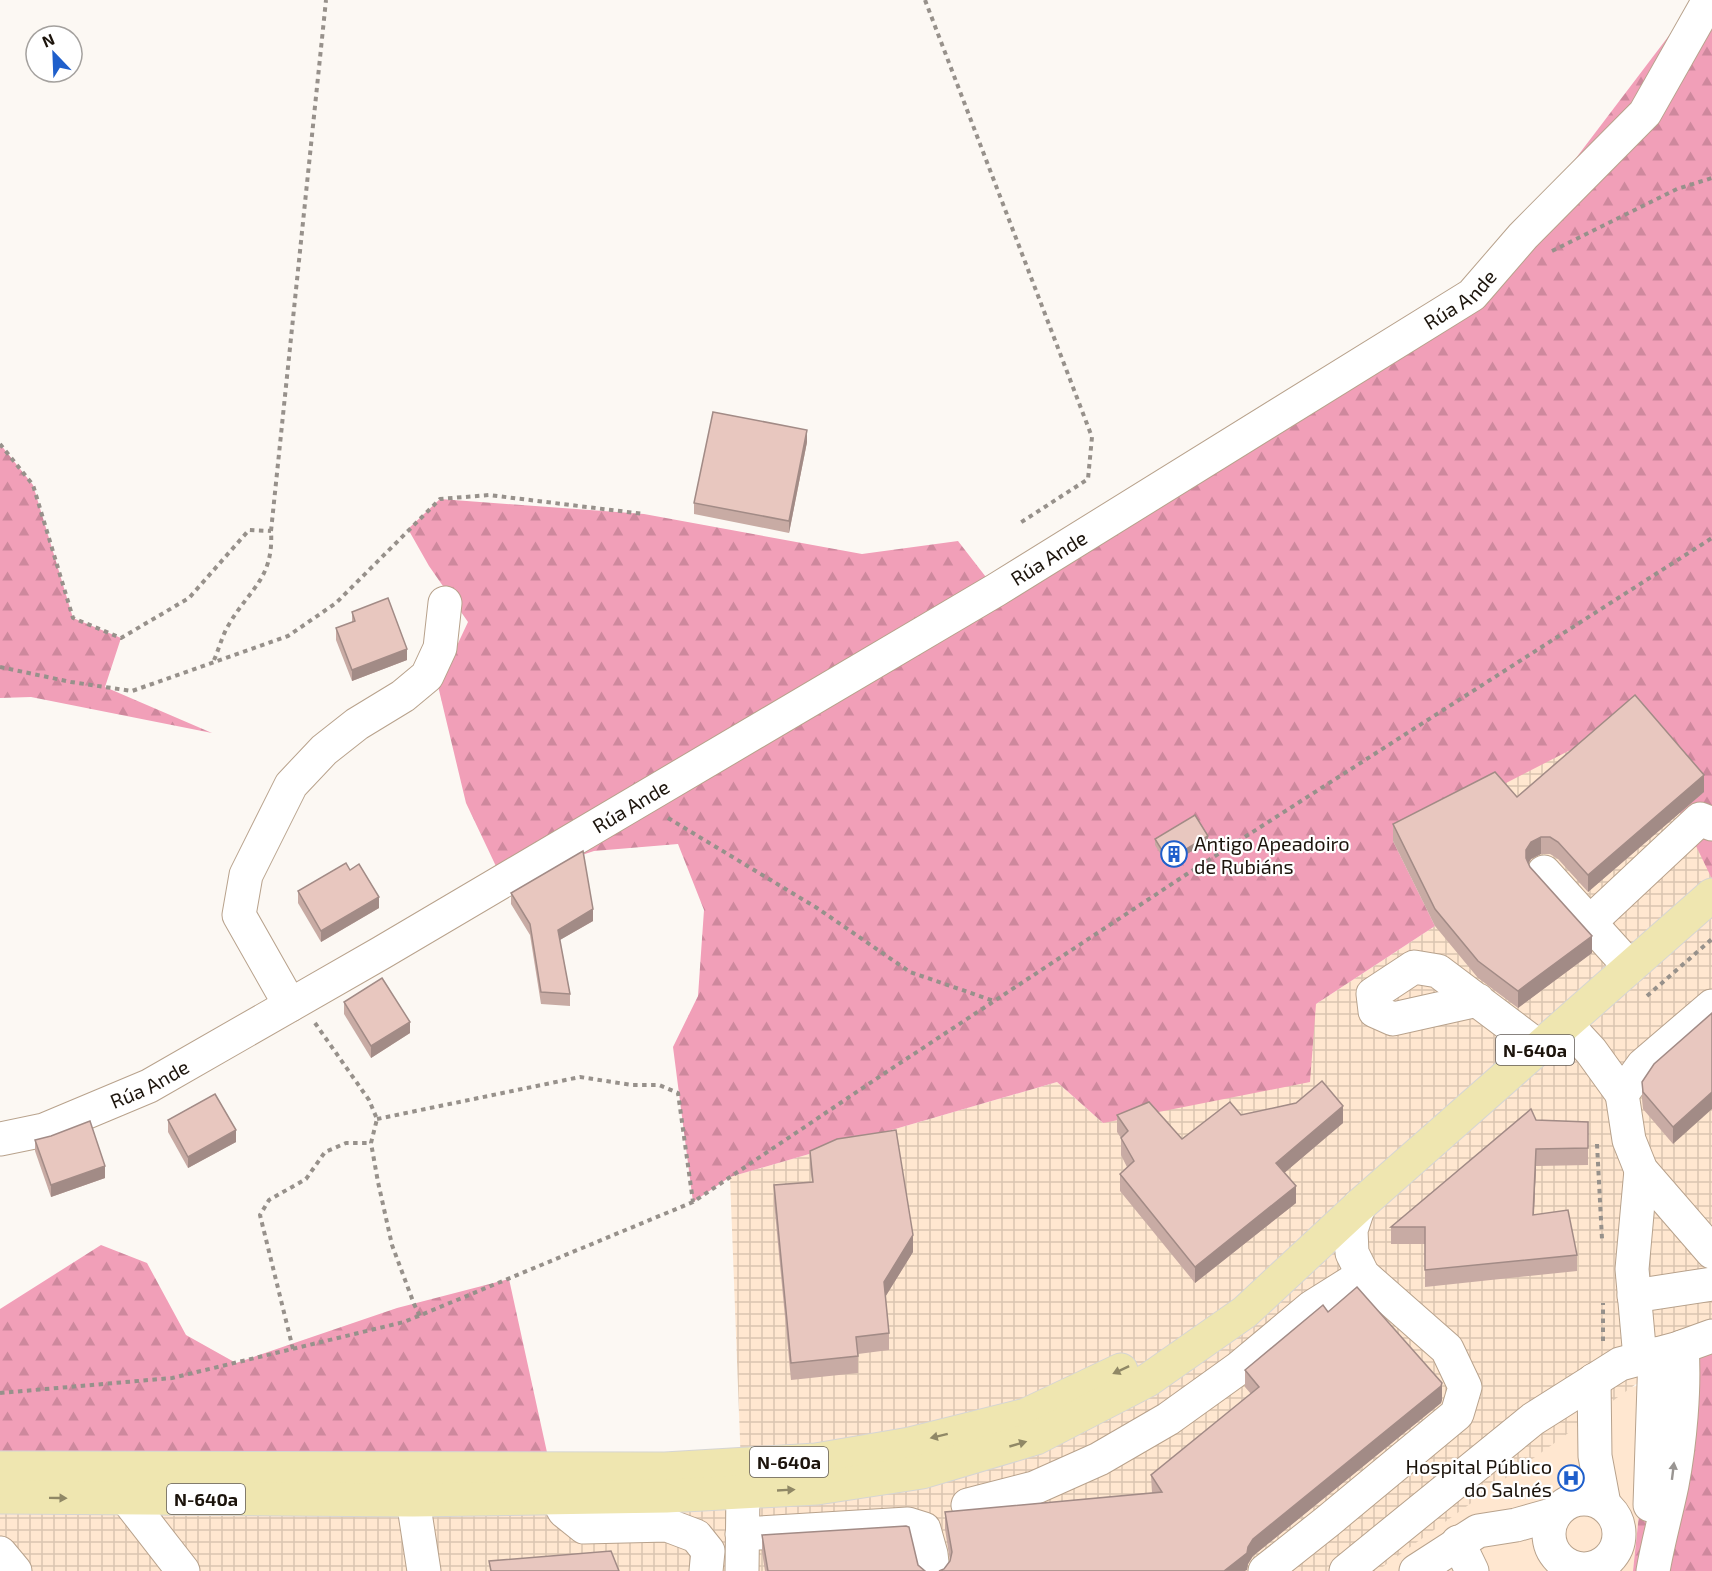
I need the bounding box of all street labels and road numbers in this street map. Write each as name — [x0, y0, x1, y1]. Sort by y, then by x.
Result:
street label: Rúa Ande — [1419, 264, 1501, 334]
street label: Rúa Ande — [1006, 525, 1091, 590]
street label: Rúa Ande — [588, 774, 673, 838]
road number: N-640a — [1496, 1035, 1574, 1065]
street label: Rúa Ande — [106, 1054, 193, 1113]
road number: N-640a — [750, 1447, 828, 1477]
road number: N-640a — [167, 1484, 245, 1514]

